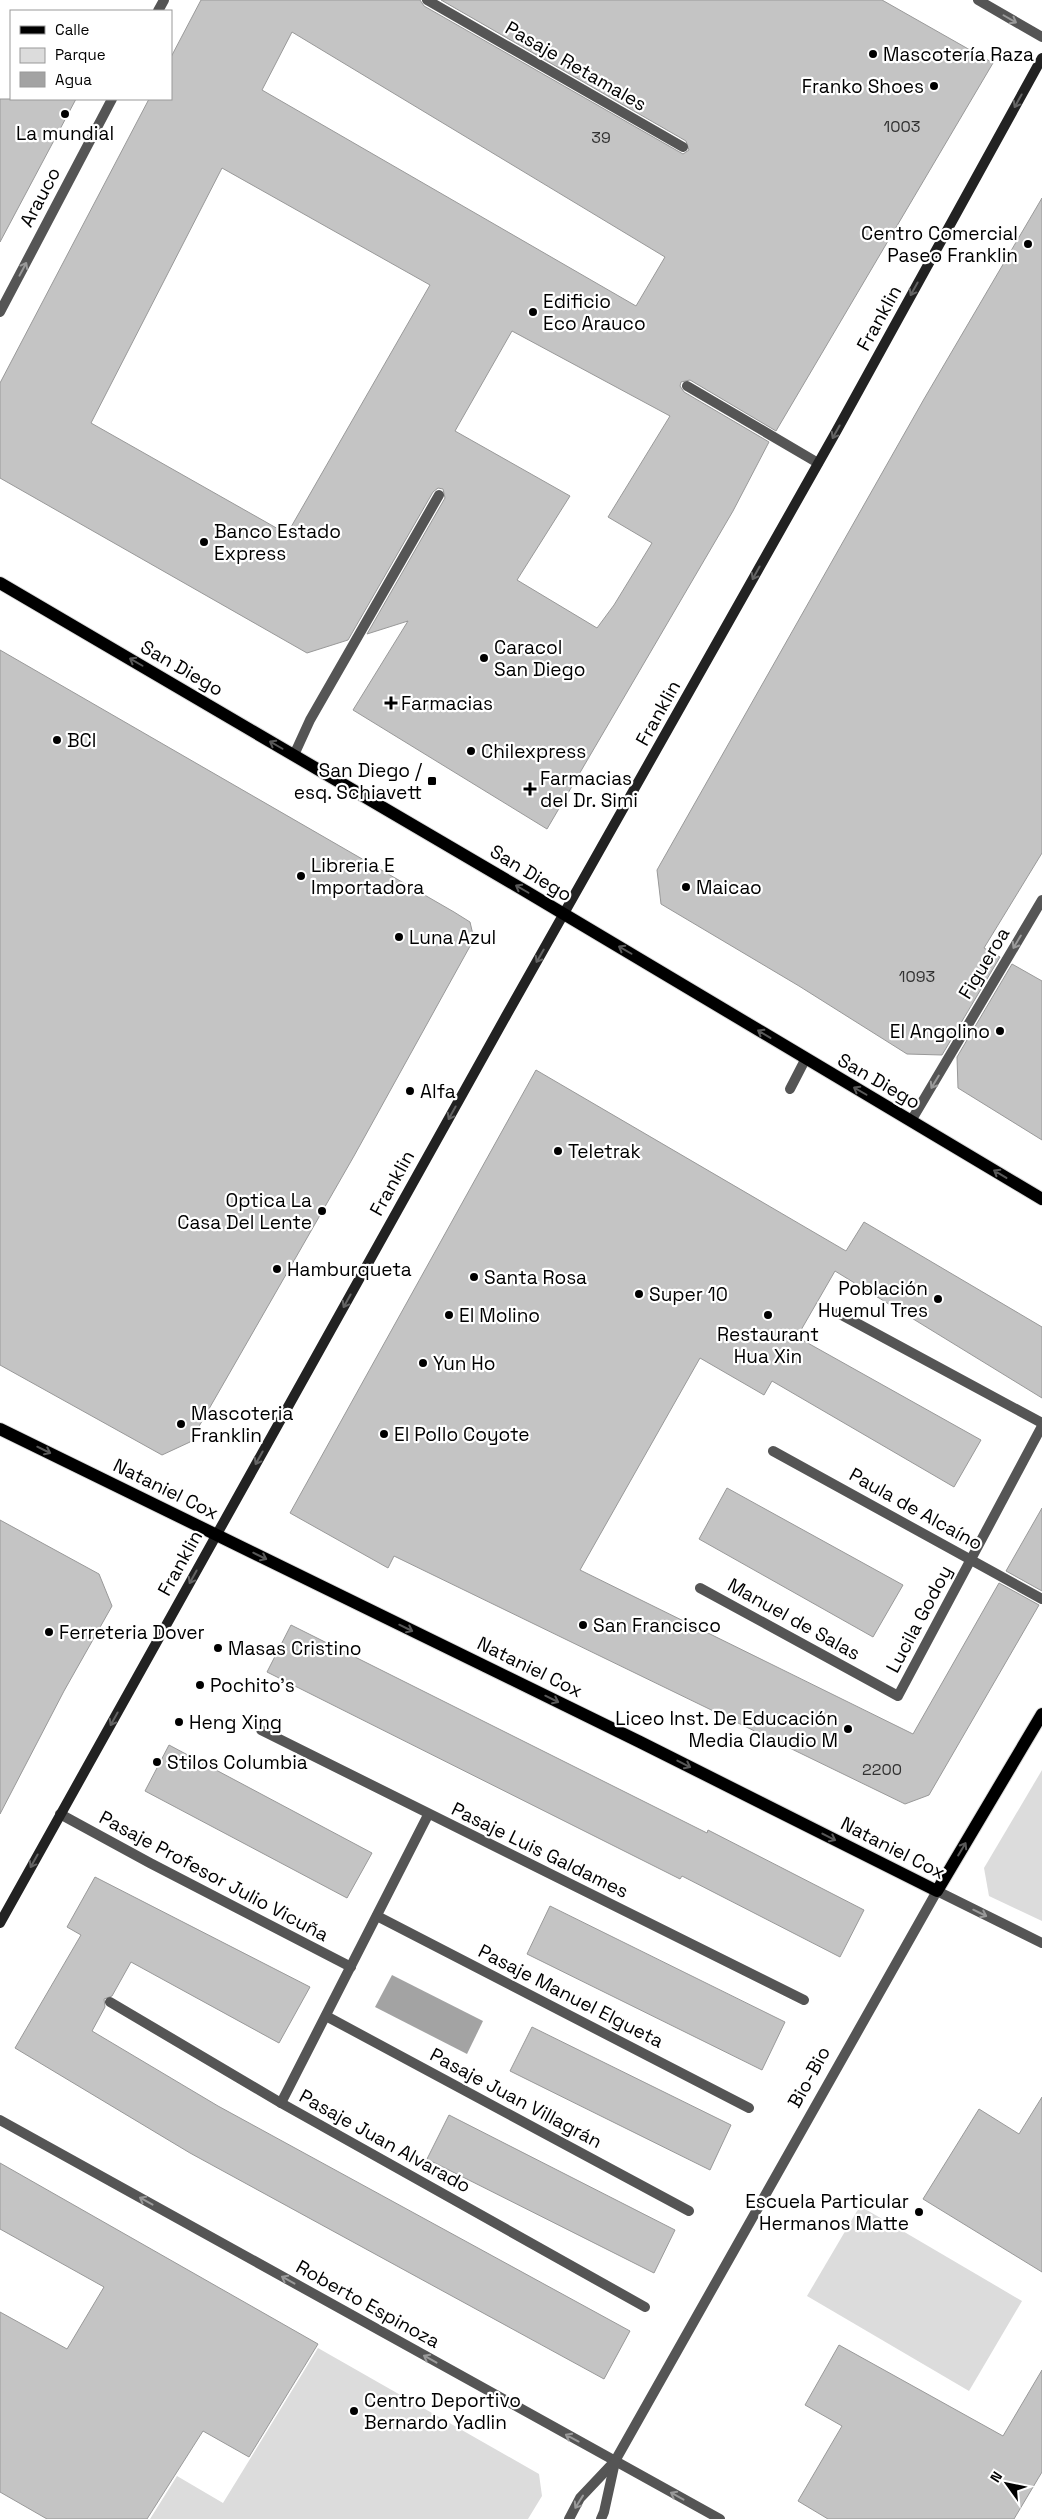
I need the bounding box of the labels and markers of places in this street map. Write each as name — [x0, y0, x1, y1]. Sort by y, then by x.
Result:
place label: Mascotería Raza — [883, 42, 1034, 67]
marker: Mascotería Raza — [867, 48, 879, 60]
place label: Franko Shoes — [802, 74, 924, 99]
marker: Franko Shoes — [928, 80, 940, 92]
marker: La mundial — [59, 108, 71, 120]
place label: La mundial — [16, 121, 114, 146]
place label: Centro Comercial Paseo Franklin — [861, 221, 1018, 268]
marker: Centro Comercial Paseo Franklin — [1022, 238, 1034, 250]
place label: Edificio Eco Arauco — [543, 289, 646, 336]
marker: Edificio Eco Arauco — [527, 306, 539, 318]
place label: Banco Estado Express — [214, 519, 341, 566]
marker: Banco Estado Express — [198, 536, 210, 548]
place label: Caracol San Diego — [494, 635, 586, 682]
marker: Caracol San Diego — [478, 652, 490, 664]
place label: Farmacias — [401, 691, 493, 716]
marker: Farmacias — [385, 697, 397, 709]
place label: BCI — [67, 728, 96, 753]
marker: BCI — [51, 734, 63, 746]
place label: Chilexpress — [481, 739, 586, 764]
marker: Chilexpress — [465, 745, 477, 757]
place label: San Diego / esq. Schiavett — [294, 758, 423, 805]
place label: Farmacias del Dr. Simi — [540, 766, 638, 813]
marker: San Diego / esq. Schiavett — [426, 775, 438, 787]
marker: Farmacias del Dr. Simi — [524, 783, 536, 795]
place label: Libreria E Importadora — [311, 853, 424, 900]
marker: Libreria E Importadora — [295, 870, 307, 882]
place label: Maicao — [696, 875, 762, 900]
marker: Maicao — [680, 881, 692, 893]
place label: Luna Azul — [409, 925, 496, 950]
marker: Luna Azul — [393, 931, 405, 943]
place label: El Angolino — [890, 1019, 990, 1044]
marker: El Angolino — [994, 1025, 1006, 1037]
place label: Alfa — [420, 1079, 456, 1104]
marker: Alfa — [404, 1085, 416, 1097]
place label: Teletrak — [568, 1139, 641, 1164]
marker: Teletrak — [552, 1145, 564, 1157]
place label: Optica La Casa Del Lente — [177, 1188, 312, 1235]
marker: Optica La Casa Del Lente — [316, 1205, 328, 1217]
place label: Hamburqueta — [287, 1257, 412, 1282]
marker: Hamburqueta — [271, 1263, 283, 1275]
place label: Santa Rosa — [484, 1265, 587, 1290]
marker: Santa Rosa — [468, 1271, 480, 1283]
place label: Población Huemul Tres — [818, 1276, 928, 1323]
place label: Super 10 — [649, 1282, 728, 1307]
marker: Super 10 — [633, 1288, 645, 1300]
marker: Población Huemul Tres — [932, 1293, 944, 1305]
place label: El Molino — [459, 1303, 540, 1328]
marker: El Molino — [443, 1309, 455, 1321]
marker: Restaurant Hua Xin — [762, 1309, 774, 1321]
place label: Restaurant Hua Xin — [717, 1322, 819, 1369]
place label: Yun Ho — [433, 1351, 496, 1376]
marker: Yun Ho — [417, 1357, 429, 1369]
place label: Mascoteria Franklin — [191, 1401, 293, 1448]
marker: Mascoteria Franklin — [175, 1418, 187, 1430]
place label: El Pollo Coyote — [394, 1422, 530, 1447]
marker: El Pollo Coyote — [378, 1428, 390, 1440]
place label: San Francisco — [593, 1613, 721, 1638]
marker: San Francisco — [577, 1619, 589, 1631]
place label: Ferreteria Dover — [59, 1620, 205, 1645]
marker: Ferreteria Dover — [43, 1626, 55, 1638]
place label: Masas Cristino — [228, 1636, 362, 1661]
marker: Masas Cristino — [212, 1642, 224, 1654]
place label: Pochito's — [210, 1673, 295, 1698]
marker: Pochito's — [194, 1679, 206, 1691]
place label: Liceo Inst. De Educación Media Claudio M — [615, 1706, 838, 1753]
place label: Heng Xing — [189, 1710, 282, 1735]
marker: Heng Xing — [173, 1716, 185, 1728]
marker: Liceo Inst. De Educación Media Claudio M — [842, 1723, 854, 1735]
place label: Stilos Columbia — [167, 1750, 308, 1775]
marker: Stilos Columbia — [151, 1756, 163, 1768]
place label: Escuela Particular Hermanos Matte — [745, 2189, 909, 2236]
marker: Escuela Particular Hermanos Matte — [913, 2206, 925, 2218]
place label: Centro Deportivo Bernardo Yadlin — [364, 2388, 521, 2435]
marker: Centro Deportivo Bernardo Yadlin — [348, 2405, 360, 2417]

